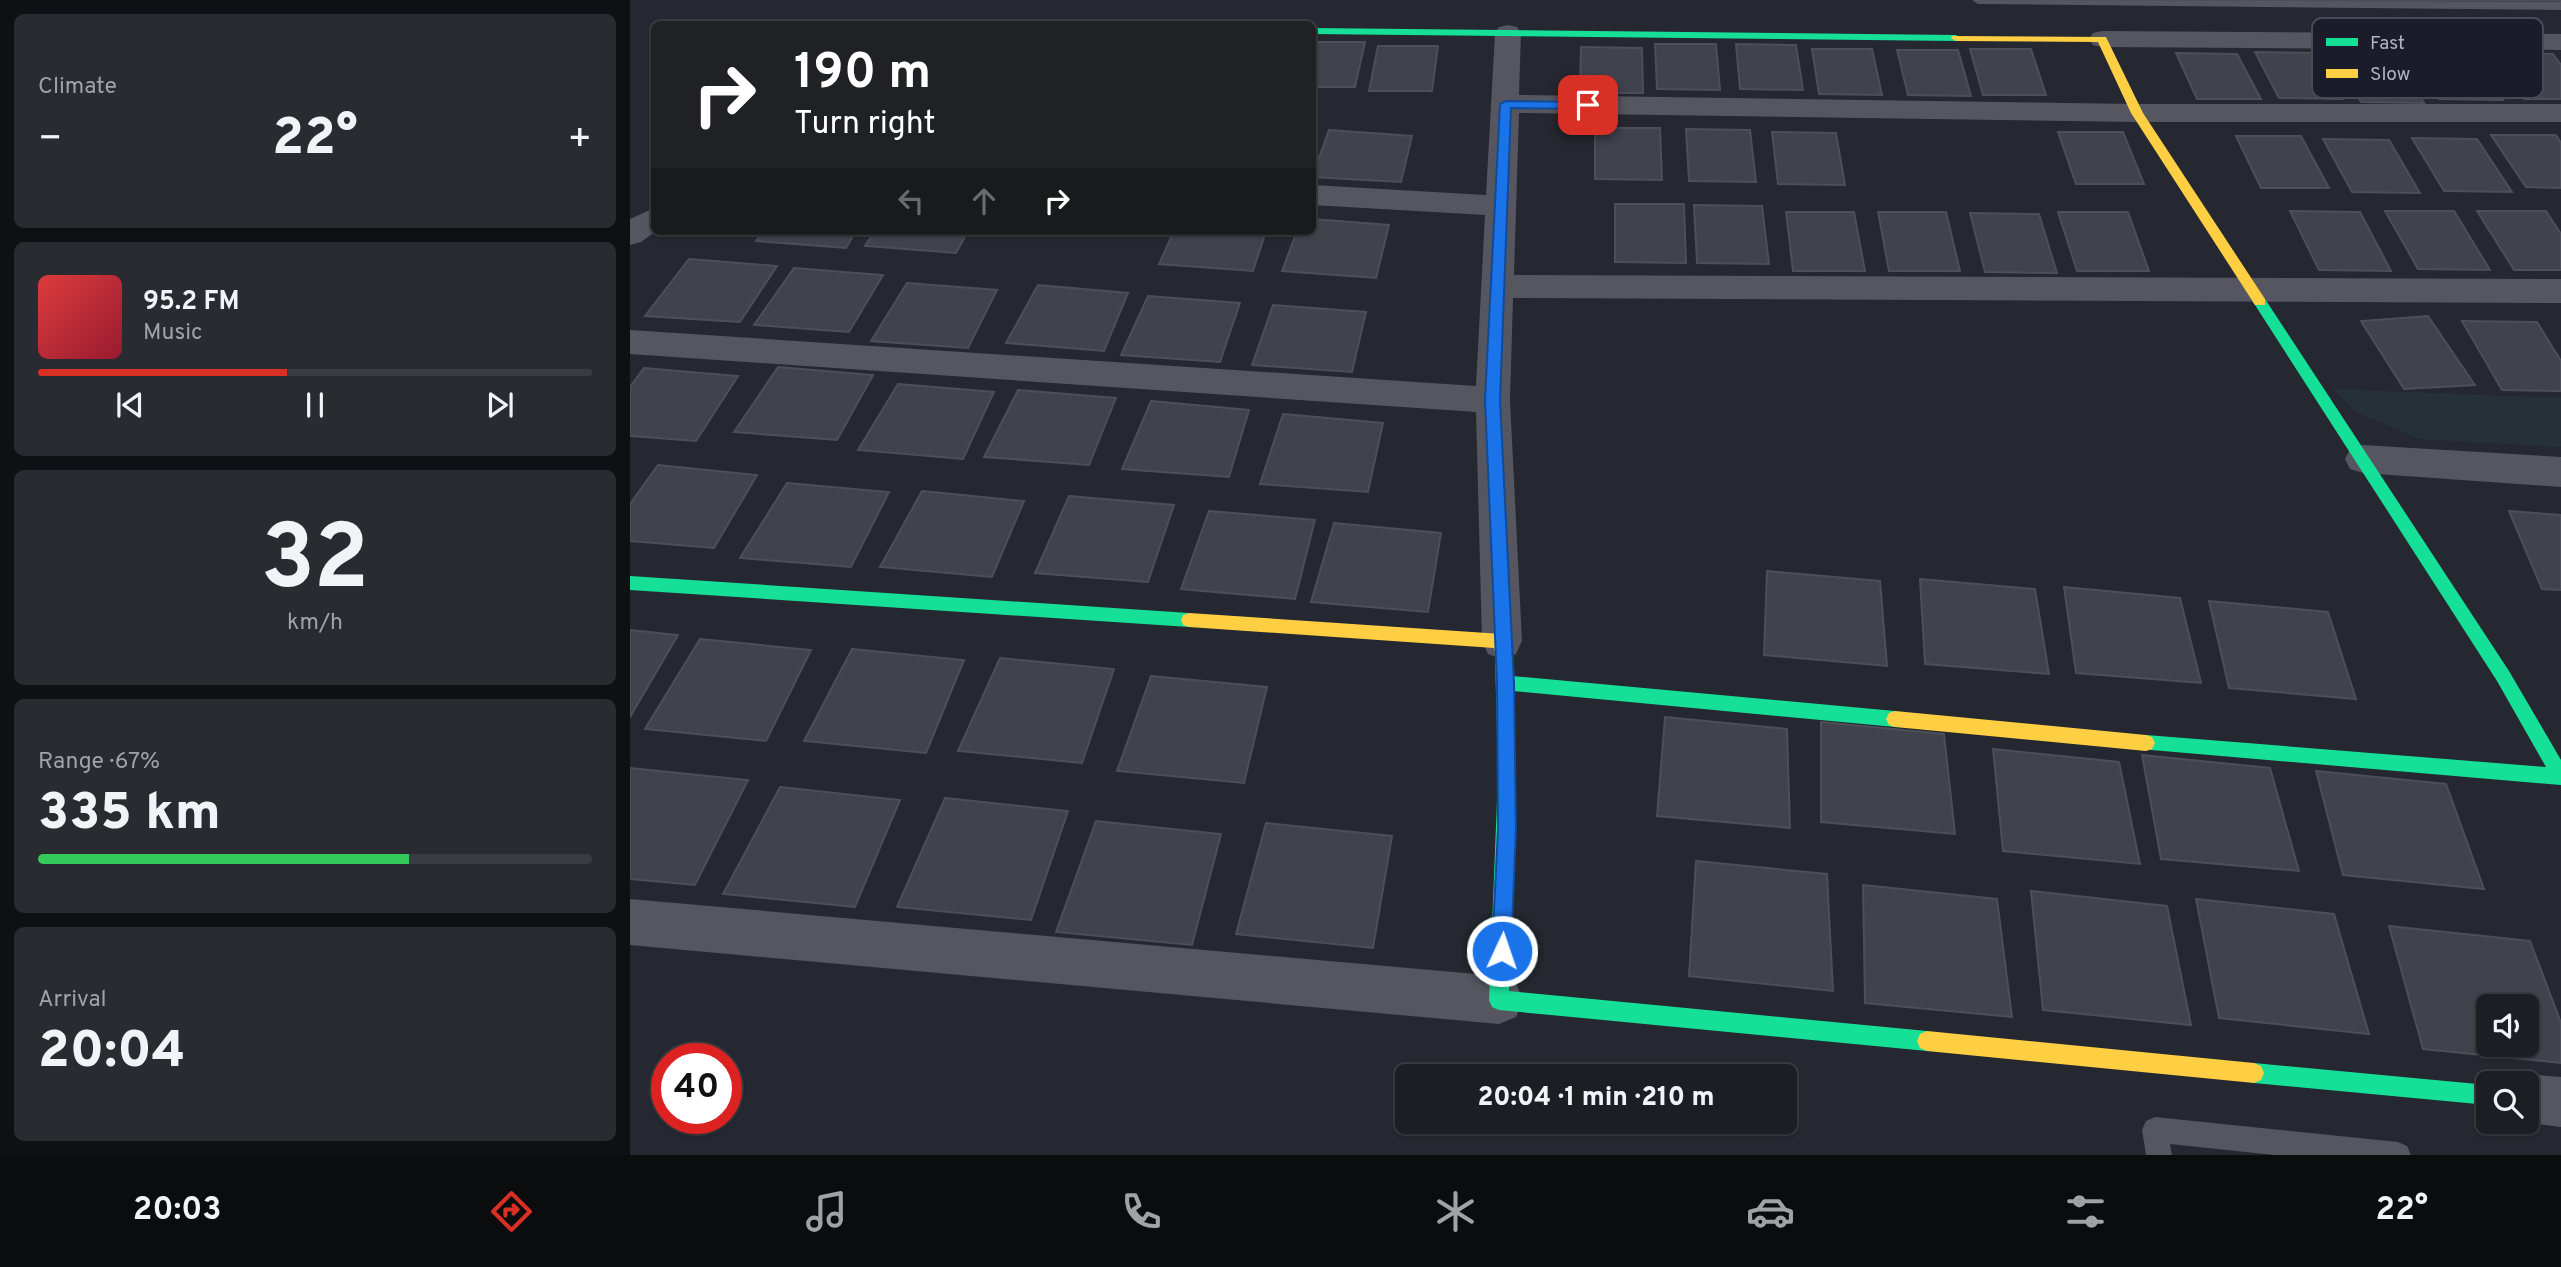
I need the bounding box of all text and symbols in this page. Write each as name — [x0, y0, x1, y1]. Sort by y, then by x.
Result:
legend — [2312, 18, 2543, 98]
text: Fast — [2370, 32, 2405, 56]
text: 190 m — [794, 44, 931, 106]
icon: right — [679, 49, 770, 140]
text: Slow — [2370, 63, 2410, 87]
text: Climate — [38, 73, 117, 102]
pin — [1558, 75, 1618, 135]
icon: arrive — [1569, 86, 1607, 124]
text: Turn right — [794, 105, 936, 145]
text: 22° — [272, 107, 358, 173]
text: − — [38, 116, 63, 165]
text: + — [567, 116, 592, 165]
icon: left — [892, 182, 930, 220]
icon: ahead — [965, 182, 1003, 220]
icon: right — [1038, 182, 1076, 220]
text: 95.2 FM — [143, 286, 240, 319]
text: Music — [143, 319, 203, 348]
icon: previous — [111, 386, 149, 424]
icon: pause — [296, 386, 334, 424]
icon: next — [481, 386, 519, 424]
text: 32 — [261, 506, 369, 621]
text: km/h — [287, 609, 343, 638]
text: Range · 67% — [38, 748, 160, 777]
text: 335 km — [38, 782, 221, 848]
position arrow — [1465, 914, 1539, 988]
text: Arrival — [38, 986, 107, 1015]
map controls — [2476, 994, 2539, 1134]
button: sound — [2476, 994, 2539, 1057]
text: 20:04 — [38, 1020, 185, 1086]
speed limit sign: 40 — [651, 1043, 742, 1134]
button: search — [2476, 1071, 2539, 1134]
text: 20:04 · 1 min · 210 m — [1477, 1082, 1715, 1115]
icon: directions — [487, 1187, 536, 1236]
icon: music — [802, 1187, 851, 1236]
icon: phone — [1117, 1187, 1166, 1236]
icon: climate — [1431, 1187, 1480, 1236]
icon: car — [1746, 1187, 1795, 1236]
icon: filters — [2061, 1187, 2110, 1236]
text: 20:03 — [133, 1191, 221, 1231]
text: 22° — [2376, 1191, 2428, 1231]

